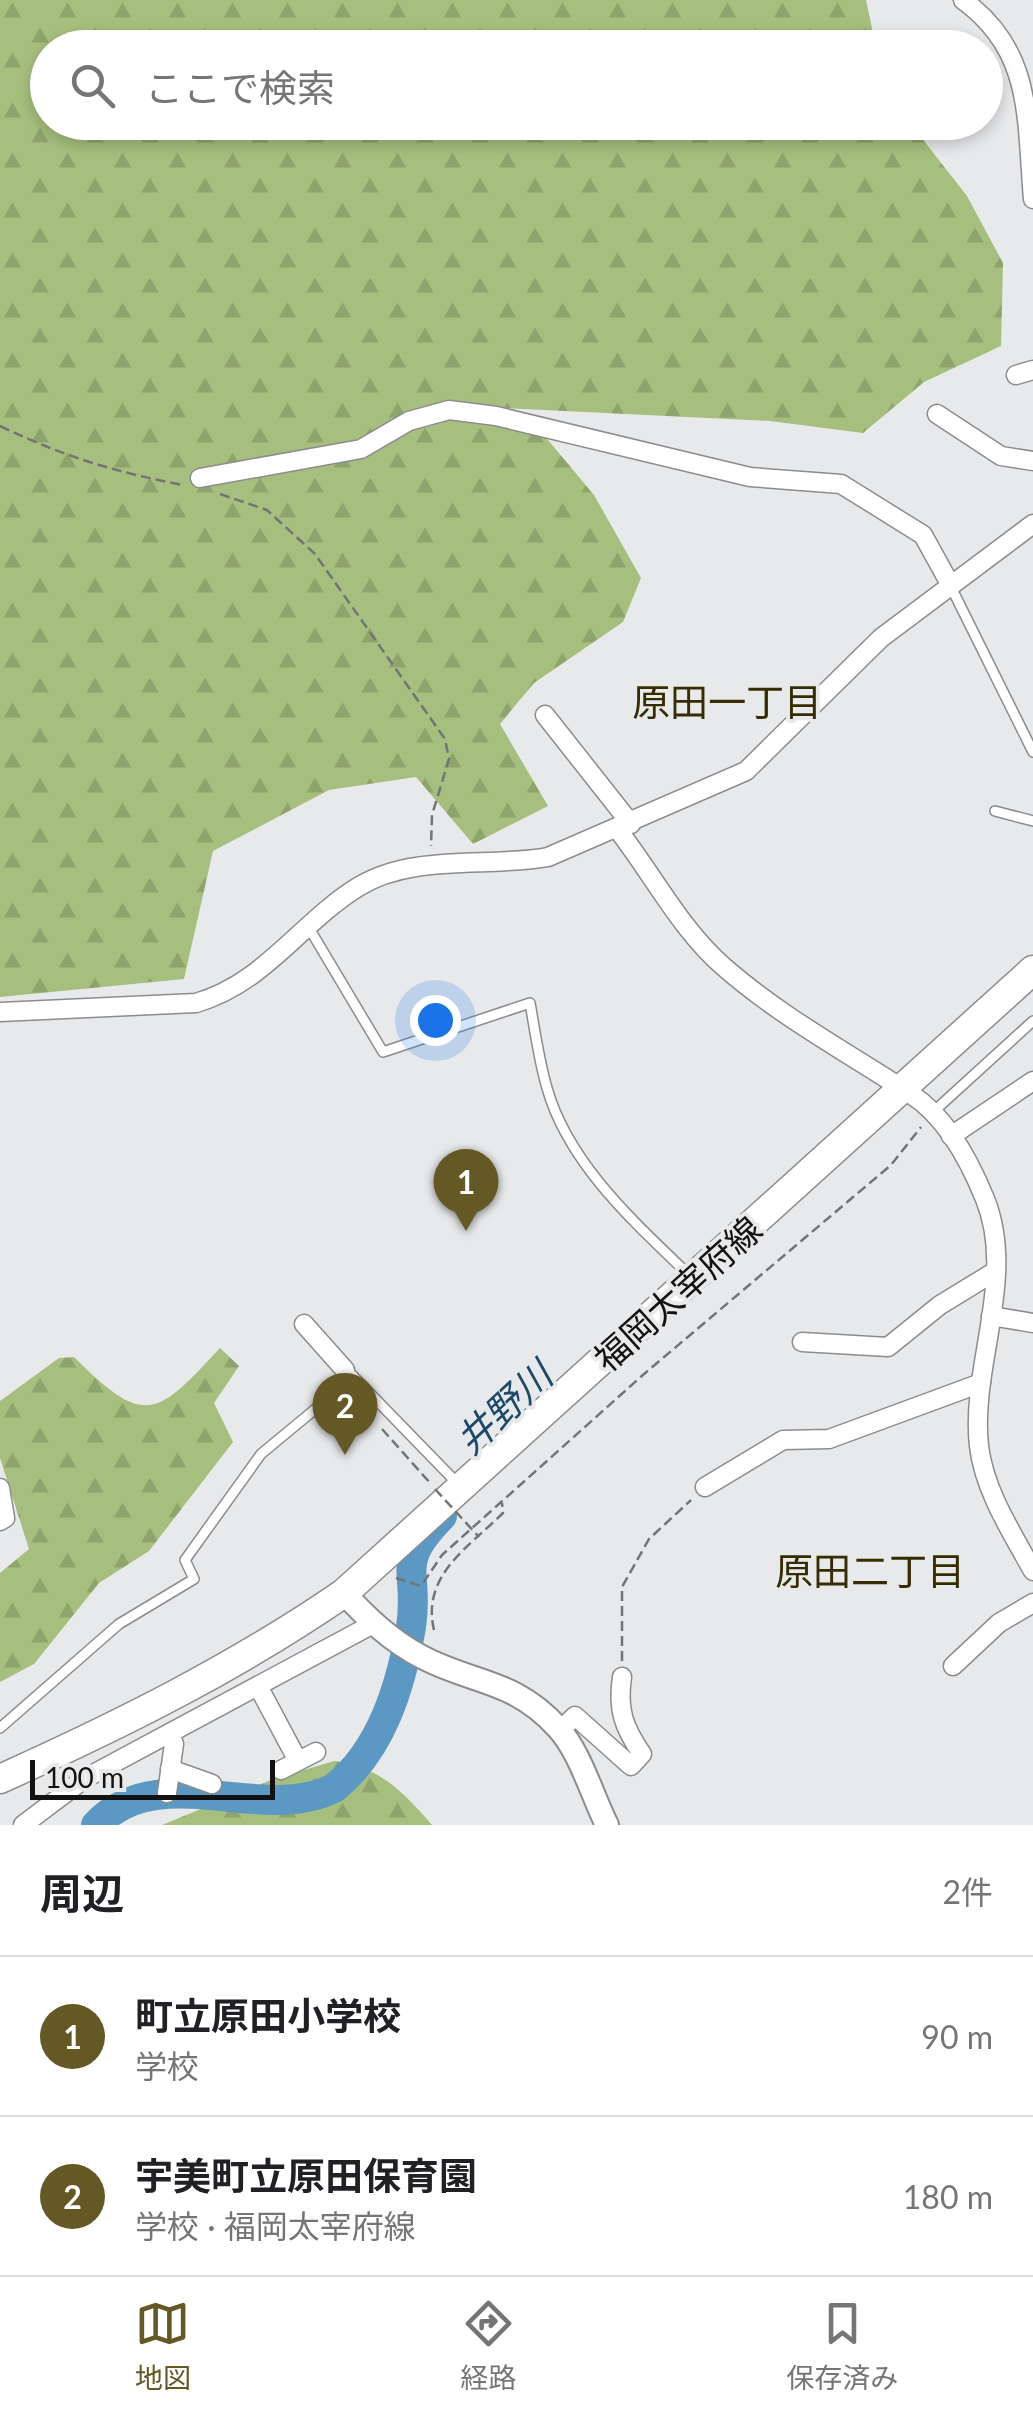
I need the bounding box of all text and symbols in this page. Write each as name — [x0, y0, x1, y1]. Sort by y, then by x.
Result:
search box — [30, 30, 1003, 140]
icon: search — [65, 58, 120, 113]
text: ここで検索 — [145, 64, 335, 110]
district label: 原田一丁目 — [632, 678, 822, 724]
your location — [410, 995, 461, 1046]
pin: 1 — [434, 1148, 498, 1231]
street label: 福岡太宰府線 — [585, 1207, 769, 1379]
water label: 井野川 — [446, 1349, 563, 1463]
pin: 2 — [312, 1372, 378, 1455]
district label: 原田二丁目 — [775, 1547, 965, 1593]
scale bar — [30, 1755, 275, 1800]
text: 100 m — [45, 1760, 124, 1794]
text: 周辺 — [40, 1868, 124, 1918]
text: 2件 — [942, 1872, 993, 1911]
text: 町立原田小学校 — [135, 1992, 401, 2038]
text: 1 — [63, 2017, 82, 2056]
text: 90 m — [921, 2017, 993, 2056]
text: 学校 — [135, 2046, 199, 2085]
text: 宇美町立原田保育園 — [135, 2152, 477, 2198]
text: 2 — [63, 2177, 82, 2216]
text: 180 m — [903, 2177, 993, 2216]
text: 学校 · 福岡太宰府線 — [135, 2206, 416, 2245]
tab: 地図 — [135, 2296, 191, 2396]
tab: 経路 — [460, 2296, 516, 2396]
tab: 保存済み — [786, 2296, 898, 2396]

